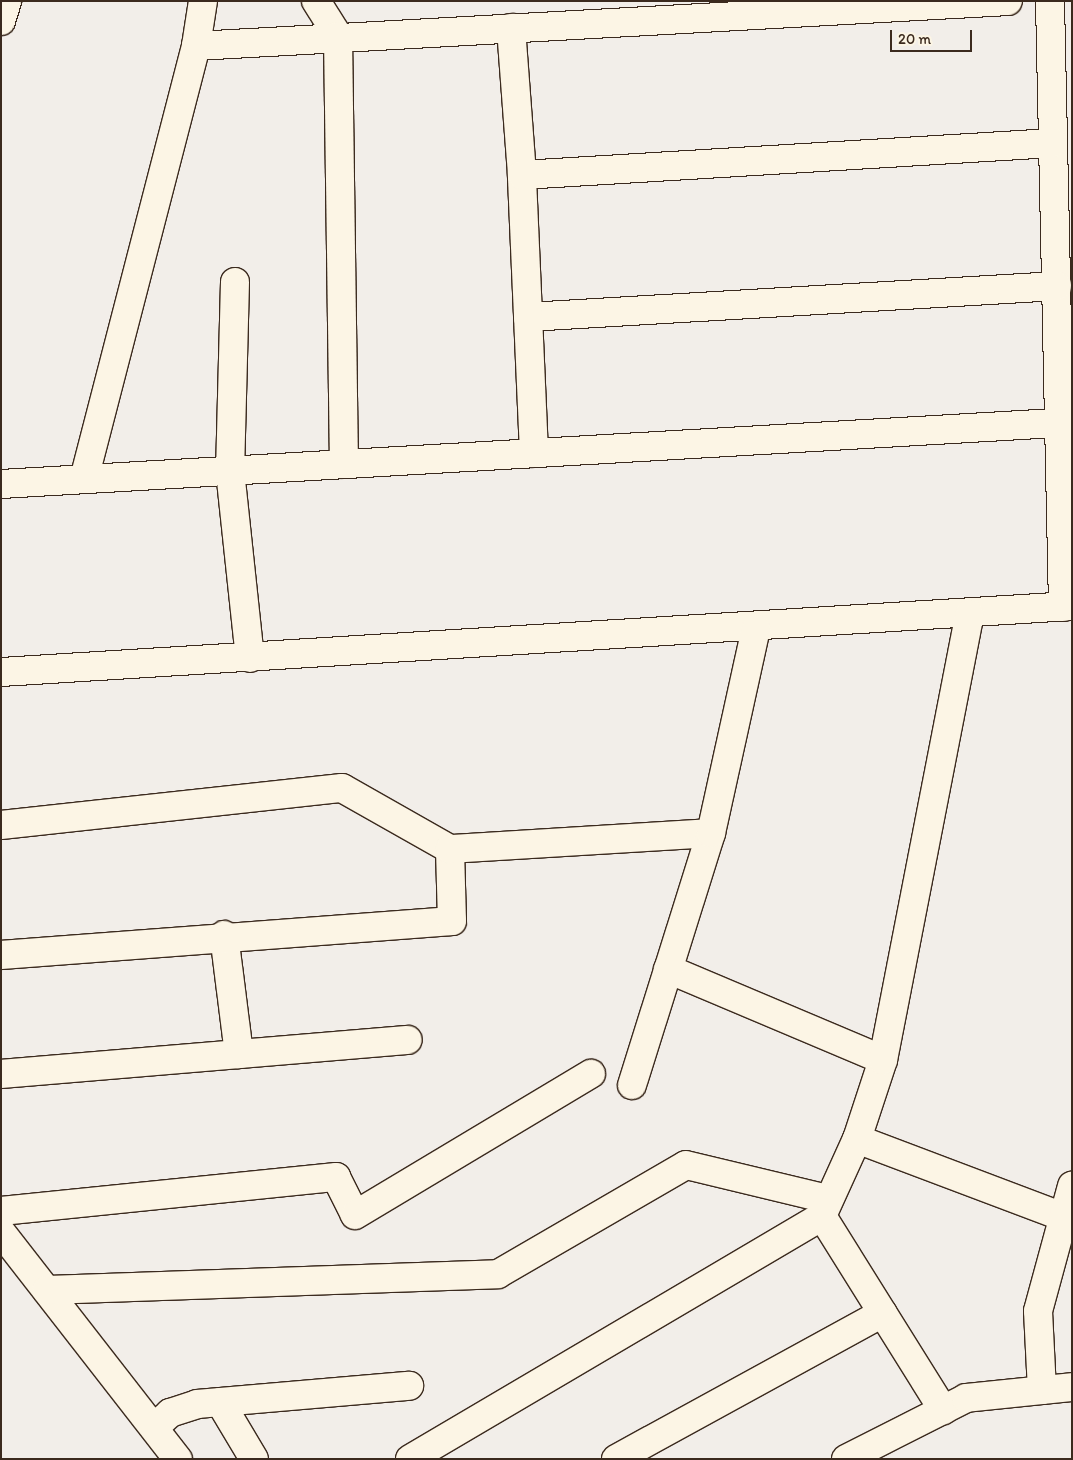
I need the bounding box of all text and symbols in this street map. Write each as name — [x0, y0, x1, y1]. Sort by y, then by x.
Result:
scale bar — [893, 20, 976, 52]
text: 20 m — [898, 30, 931, 48]

